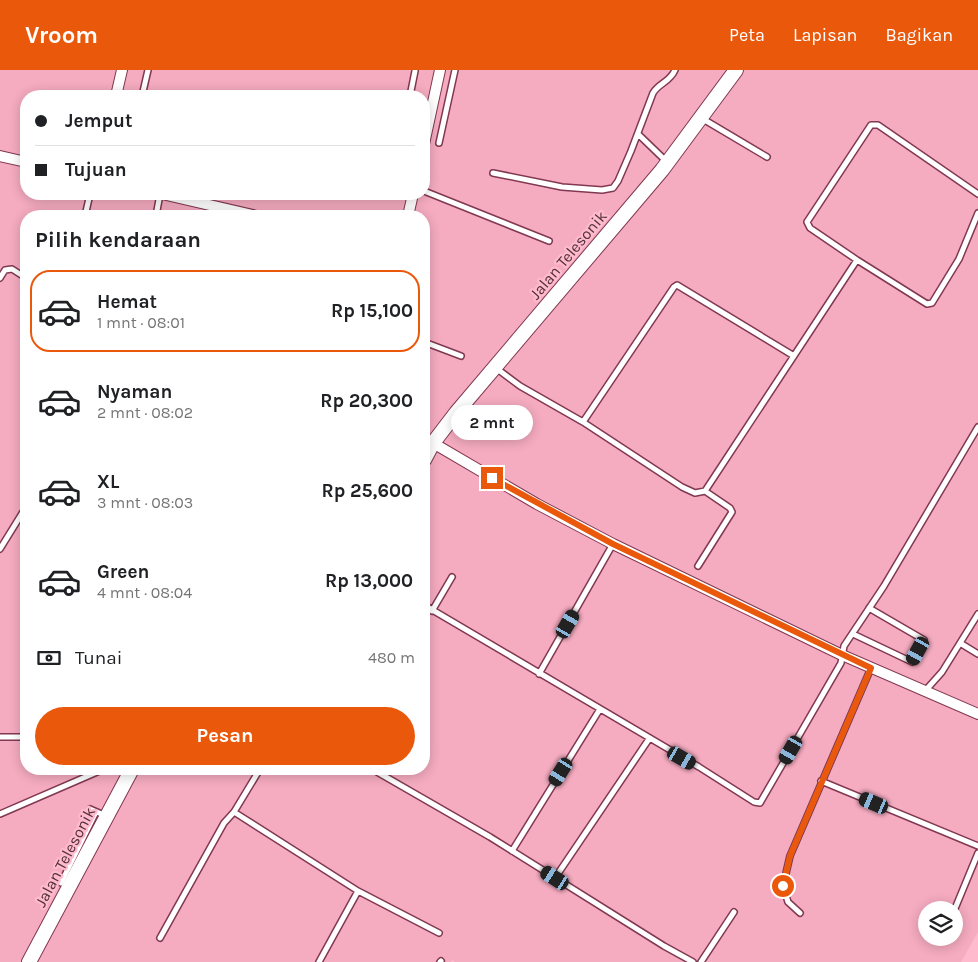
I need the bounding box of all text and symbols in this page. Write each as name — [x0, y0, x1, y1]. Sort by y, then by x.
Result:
text: Vroom — [25, 21, 98, 49]
text: Peta — [729, 24, 765, 46]
text: Lapisan — [793, 24, 857, 46]
text: Bagikan — [885, 24, 953, 46]
text: Jemput — [65, 110, 133, 132]
text: Tujuan — [65, 159, 127, 181]
street label: Jalan Telesonik — [525, 207, 611, 303]
text: Pilih kendaraan — [35, 227, 201, 253]
icon: car — [37, 289, 82, 334]
text: Hemat — [97, 291, 157, 313]
text: Rp 15,100 — [331, 300, 413, 322]
text: 1 mnt · 08:01 — [97, 313, 185, 332]
icon: car — [37, 379, 82, 424]
text: Nyaman — [97, 381, 172, 403]
text: Rp 20,300 — [320, 390, 413, 412]
text: 2 mnt · 08:02 — [97, 403, 193, 422]
callout: 2 mnt — [451, 406, 533, 440]
text: 2 mnt — [469, 413, 515, 432]
route end — [481, 467, 503, 489]
icon: car — [37, 469, 82, 514]
text: XL — [97, 471, 119, 493]
text: Rp 25,600 — [321, 480, 413, 502]
text: 3 mnt · 08:03 — [97, 493, 193, 512]
icon: car — [37, 559, 82, 604]
text: Green — [97, 561, 149, 583]
text: Rp 13,000 — [325, 570, 413, 592]
text: 4 mnt · 08:04 — [97, 583, 192, 602]
car — [554, 607, 581, 641]
car — [904, 634, 931, 668]
icon: cash — [35, 644, 63, 672]
text: Tunai — [75, 647, 122, 669]
text: 480 m — [368, 648, 415, 667]
button: Pesan — [35, 707, 415, 765]
car — [777, 733, 804, 767]
car — [665, 744, 698, 772]
car — [546, 755, 575, 789]
car — [857, 790, 890, 816]
street label: Jalan Telesonik — [31, 804, 99, 910]
car — [538, 864, 571, 892]
route start — [772, 875, 794, 897]
map controls — [918, 901, 963, 946]
button: layers — [918, 901, 963, 946]

